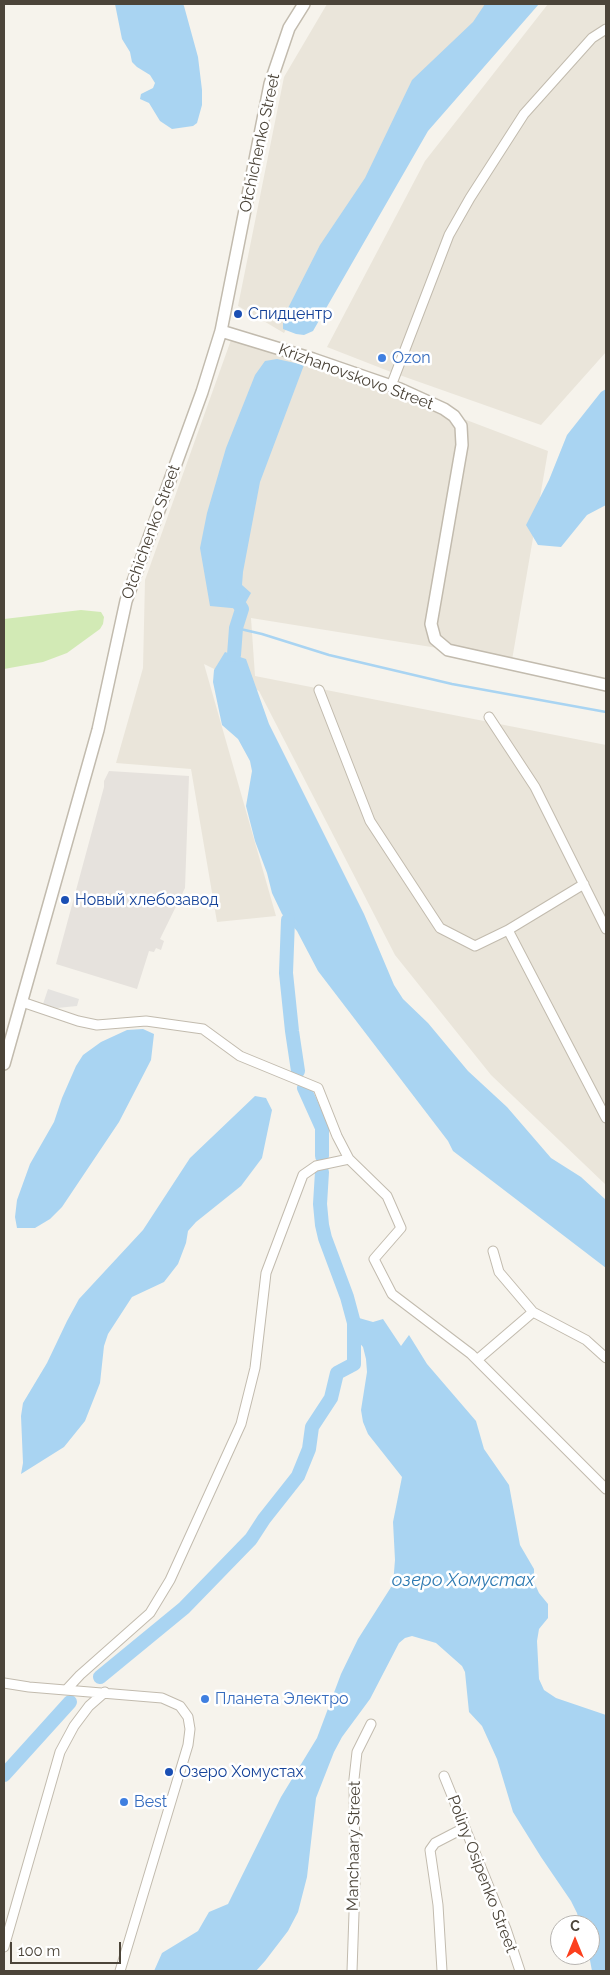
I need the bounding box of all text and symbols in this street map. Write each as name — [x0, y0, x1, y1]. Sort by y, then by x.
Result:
street label: Otchichenko Street — [236, 72, 284, 214]
place label: Спидцентр — [248, 304, 332, 324]
marker: Спидцентр — [232, 308, 244, 320]
street label: Krizhanovskovo Street — [276, 340, 436, 414]
place label: Ozon — [392, 348, 431, 368]
marker: Ozon — [376, 352, 388, 364]
street label: Otchichenko Street — [118, 462, 184, 602]
place label: Новый хлебозавод — [75, 890, 218, 910]
marker: Новый хлебозавод — [59, 894, 71, 906]
water label: озеро Хомустах — [391, 1570, 535, 1592]
place label: Планета Электро — [215, 1689, 349, 1709]
marker: Планета Электро — [199, 1693, 211, 1705]
place label: Озеро Хомустах — [179, 1762, 304, 1782]
marker: Озеро Хомустах — [163, 1766, 175, 1778]
street label: Manchaary Street — [343, 1781, 365, 1911]
place label: Best — [134, 1792, 167, 1812]
street label: Poliny Osipenko Street — [443, 1793, 521, 1955]
marker: Best — [118, 1796, 130, 1808]
north arrow — [550, 1915, 600, 1965]
text: С — [570, 1918, 580, 1934]
scale bar — [12, 1932, 124, 1964]
text: 100 m — [18, 1942, 60, 1960]

